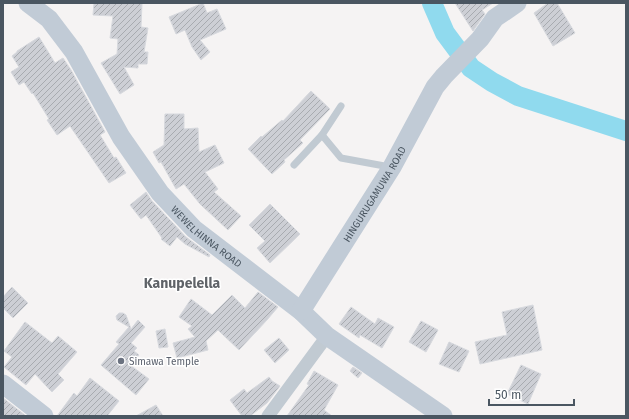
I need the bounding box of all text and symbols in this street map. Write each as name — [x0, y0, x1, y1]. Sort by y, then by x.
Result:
street label: HINGURUGAMUWA ROAD — [341, 145, 409, 245]
street label: WEWELHINNA ROAD — [168, 204, 244, 270]
district label: Kanupelella — [144, 275, 220, 292]
marker: Simawa Temple — [116, 356, 126, 366]
place label: Simawa Temple — [129, 356, 199, 368]
scale bar — [489, 381, 574, 407]
text: 50 m — [495, 388, 521, 402]

